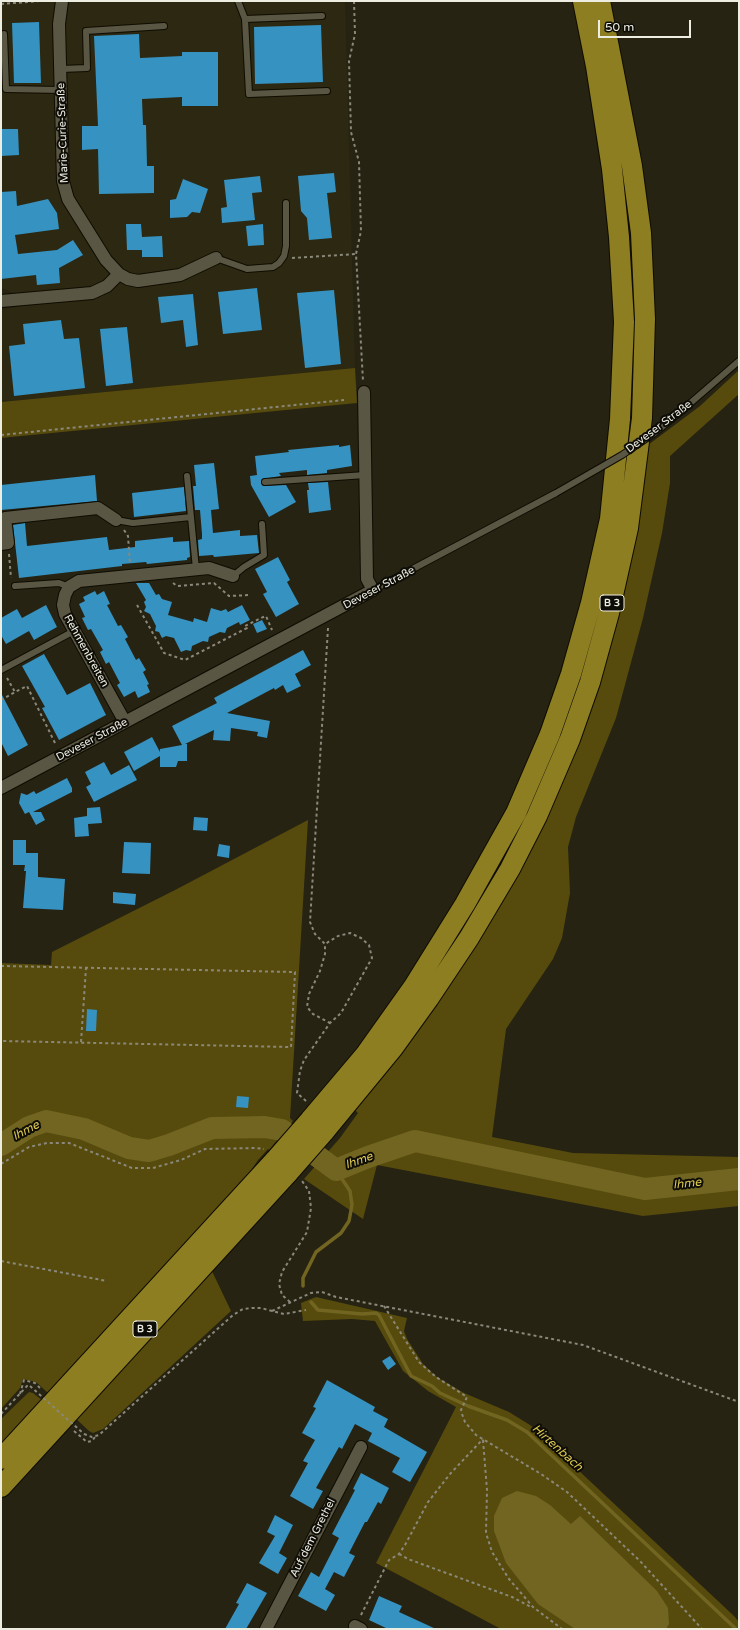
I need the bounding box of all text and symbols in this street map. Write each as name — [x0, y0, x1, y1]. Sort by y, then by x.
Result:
scale bar — [600, 12, 693, 38]
text: 50 m — [605, 20, 634, 34]
street label: Marie-Curie-Straße — [55, 83, 71, 183]
street label: Deveser Straße — [624, 398, 694, 456]
street label: Deveser Straße — [341, 564, 417, 612]
road number: B 3 — [600, 595, 624, 611]
street label: Rehmenbreiten — [61, 612, 111, 690]
street label: Deveser Straße — [54, 716, 130, 764]
water label: Ihme — [10, 1118, 42, 1144]
water label: Ihme — [343, 1149, 375, 1173]
water label: Ihme — [672, 1175, 702, 1193]
road number: B 3 — [133, 1321, 157, 1337]
water label: Hirtenbach — [529, 1422, 585, 1474]
street label: Auf dem Grethel — [288, 1497, 338, 1579]

